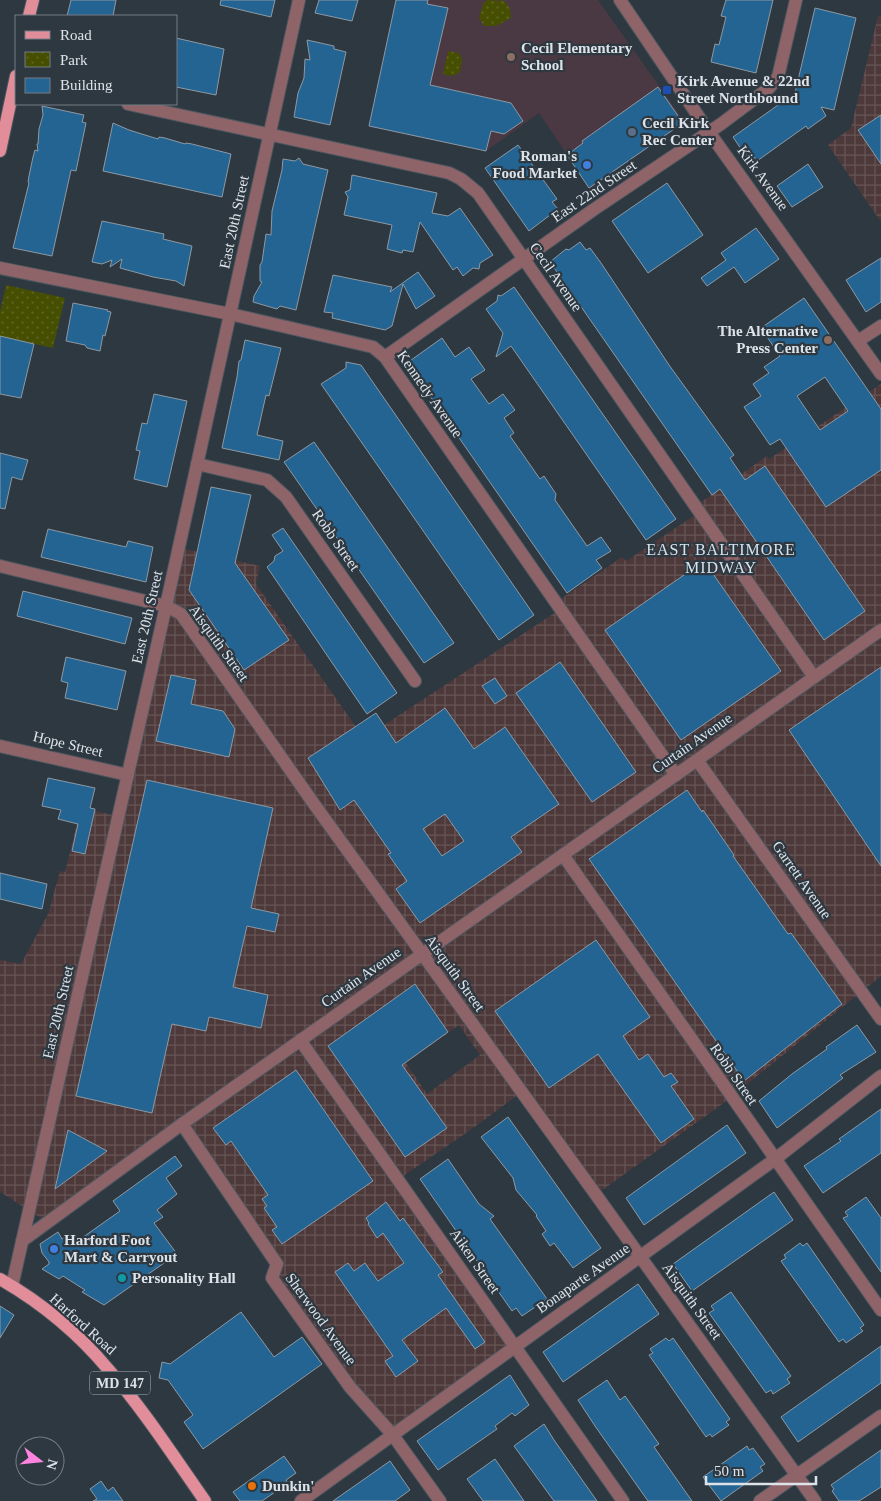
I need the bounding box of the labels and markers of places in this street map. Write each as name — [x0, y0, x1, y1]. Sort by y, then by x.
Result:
place label: Cecil Elementary School — [521, 40, 633, 73]
marker: Cecil Elementary School — [505, 51, 517, 63]
place label: Kirk Avenue & 22nd Street Northbound — [677, 73, 810, 106]
marker: Kirk Avenue & 22nd Street Northbound — [661, 84, 673, 96]
place label: Cecil Kirk Rec Center — [642, 115, 714, 148]
marker: Cecil Kirk Rec Center — [626, 126, 638, 138]
place label: Roman's Food Market — [492, 148, 577, 181]
marker: Roman's Food Market — [581, 159, 593, 171]
place label: The Alternative Press Center — [718, 323, 818, 356]
marker: The Alternative Press Center — [822, 334, 834, 346]
place label: Harford Foot Mart & Carryout — [64, 1232, 177, 1265]
marker: Harford Foot Mart & Carryout — [48, 1243, 60, 1255]
place label: Personality Hall — [132, 1270, 236, 1286]
marker: Personality Hall — [116, 1272, 128, 1284]
place label: Dunkin' — [262, 1478, 315, 1494]
marker: Dunkin' — [246, 1480, 258, 1492]

